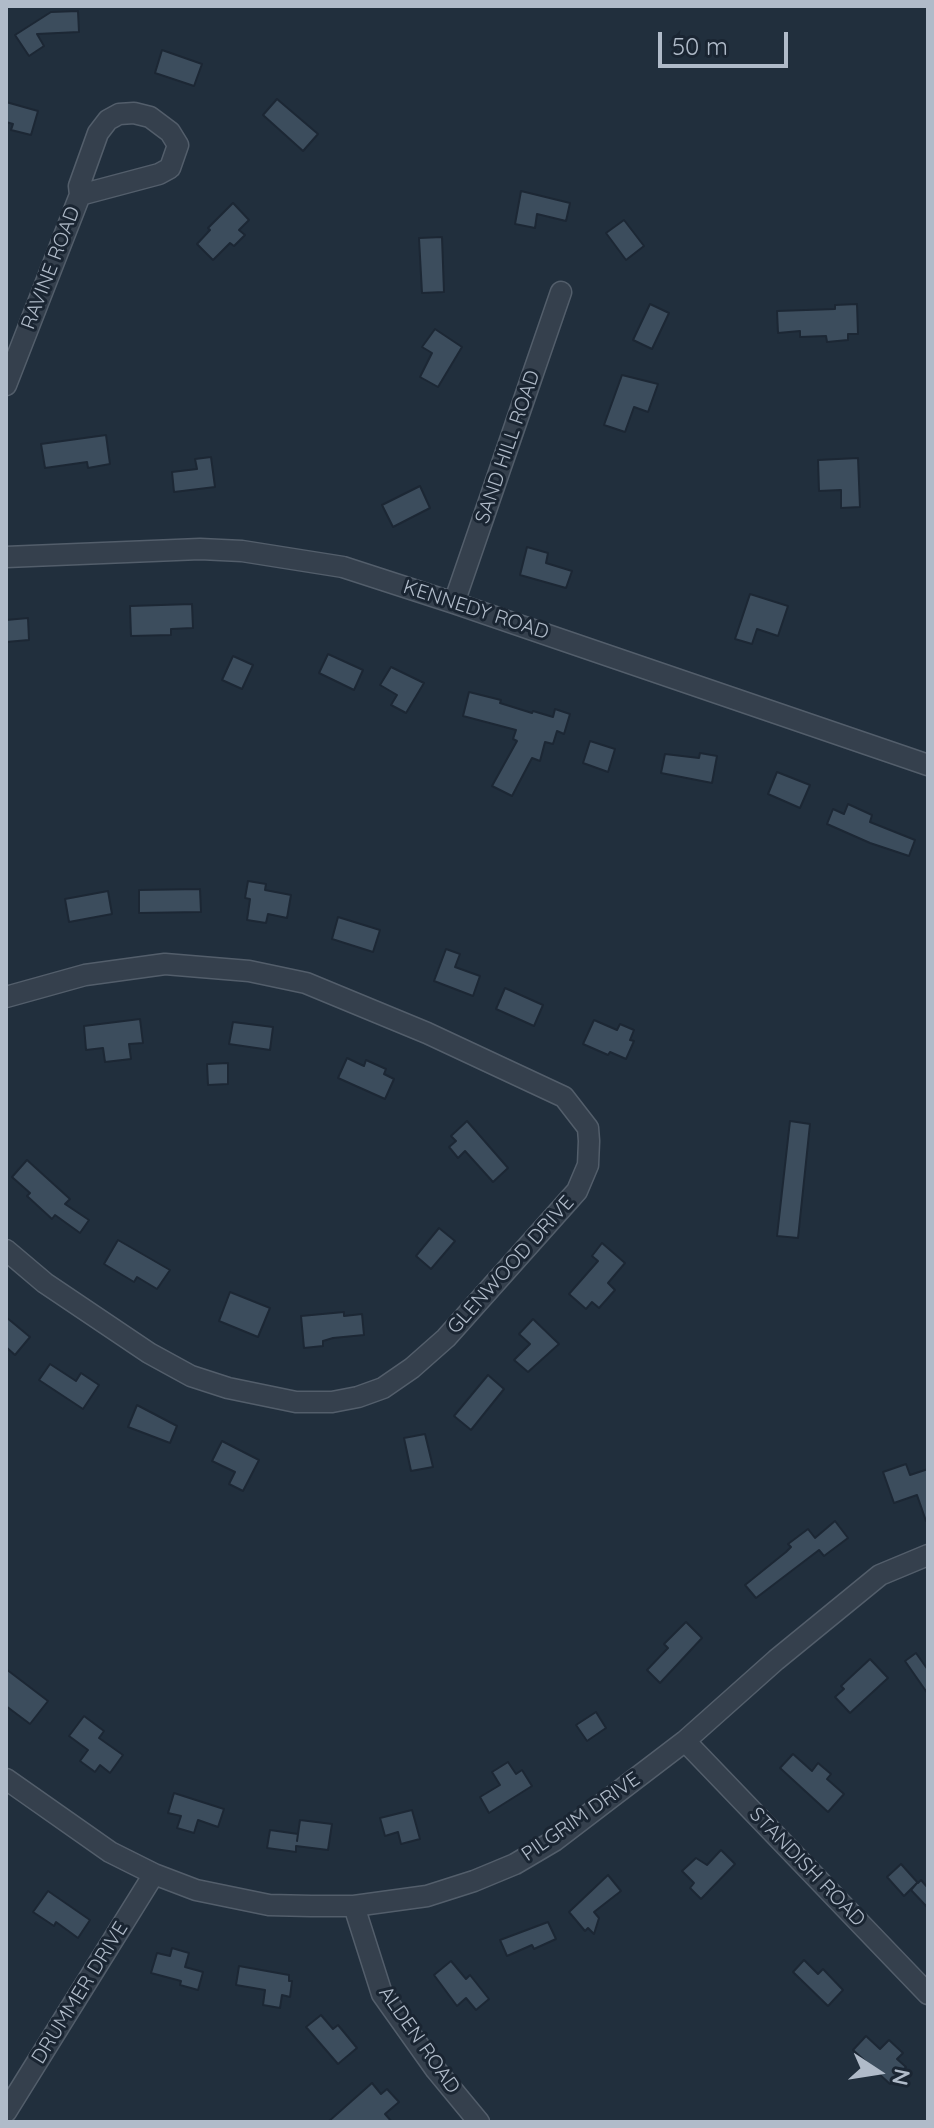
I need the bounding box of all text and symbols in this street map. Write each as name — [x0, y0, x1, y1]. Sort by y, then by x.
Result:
scale bar — [662, 16, 792, 66]
text: 50 m — [672, 31, 728, 61]
street label: RAVINE ROAD — [17, 203, 85, 333]
street label: SAND HILL ROAD — [471, 367, 545, 527]
street label: KENNEDY ROAD — [400, 575, 552, 645]
street label: GLENWOOD DRIVE — [443, 1191, 579, 1339]
street label: PILGRIM DRIVE — [517, 1767, 645, 1867]
street label: STANDISH ROAD — [744, 1803, 870, 1931]
street label: DRUMMER DRIVE — [27, 1918, 133, 2068]
street label: ALDEN ROAD — [373, 1982, 465, 2098]
north arrow — [838, 2032, 918, 2112]
text: N — [886, 2066, 917, 2088]

